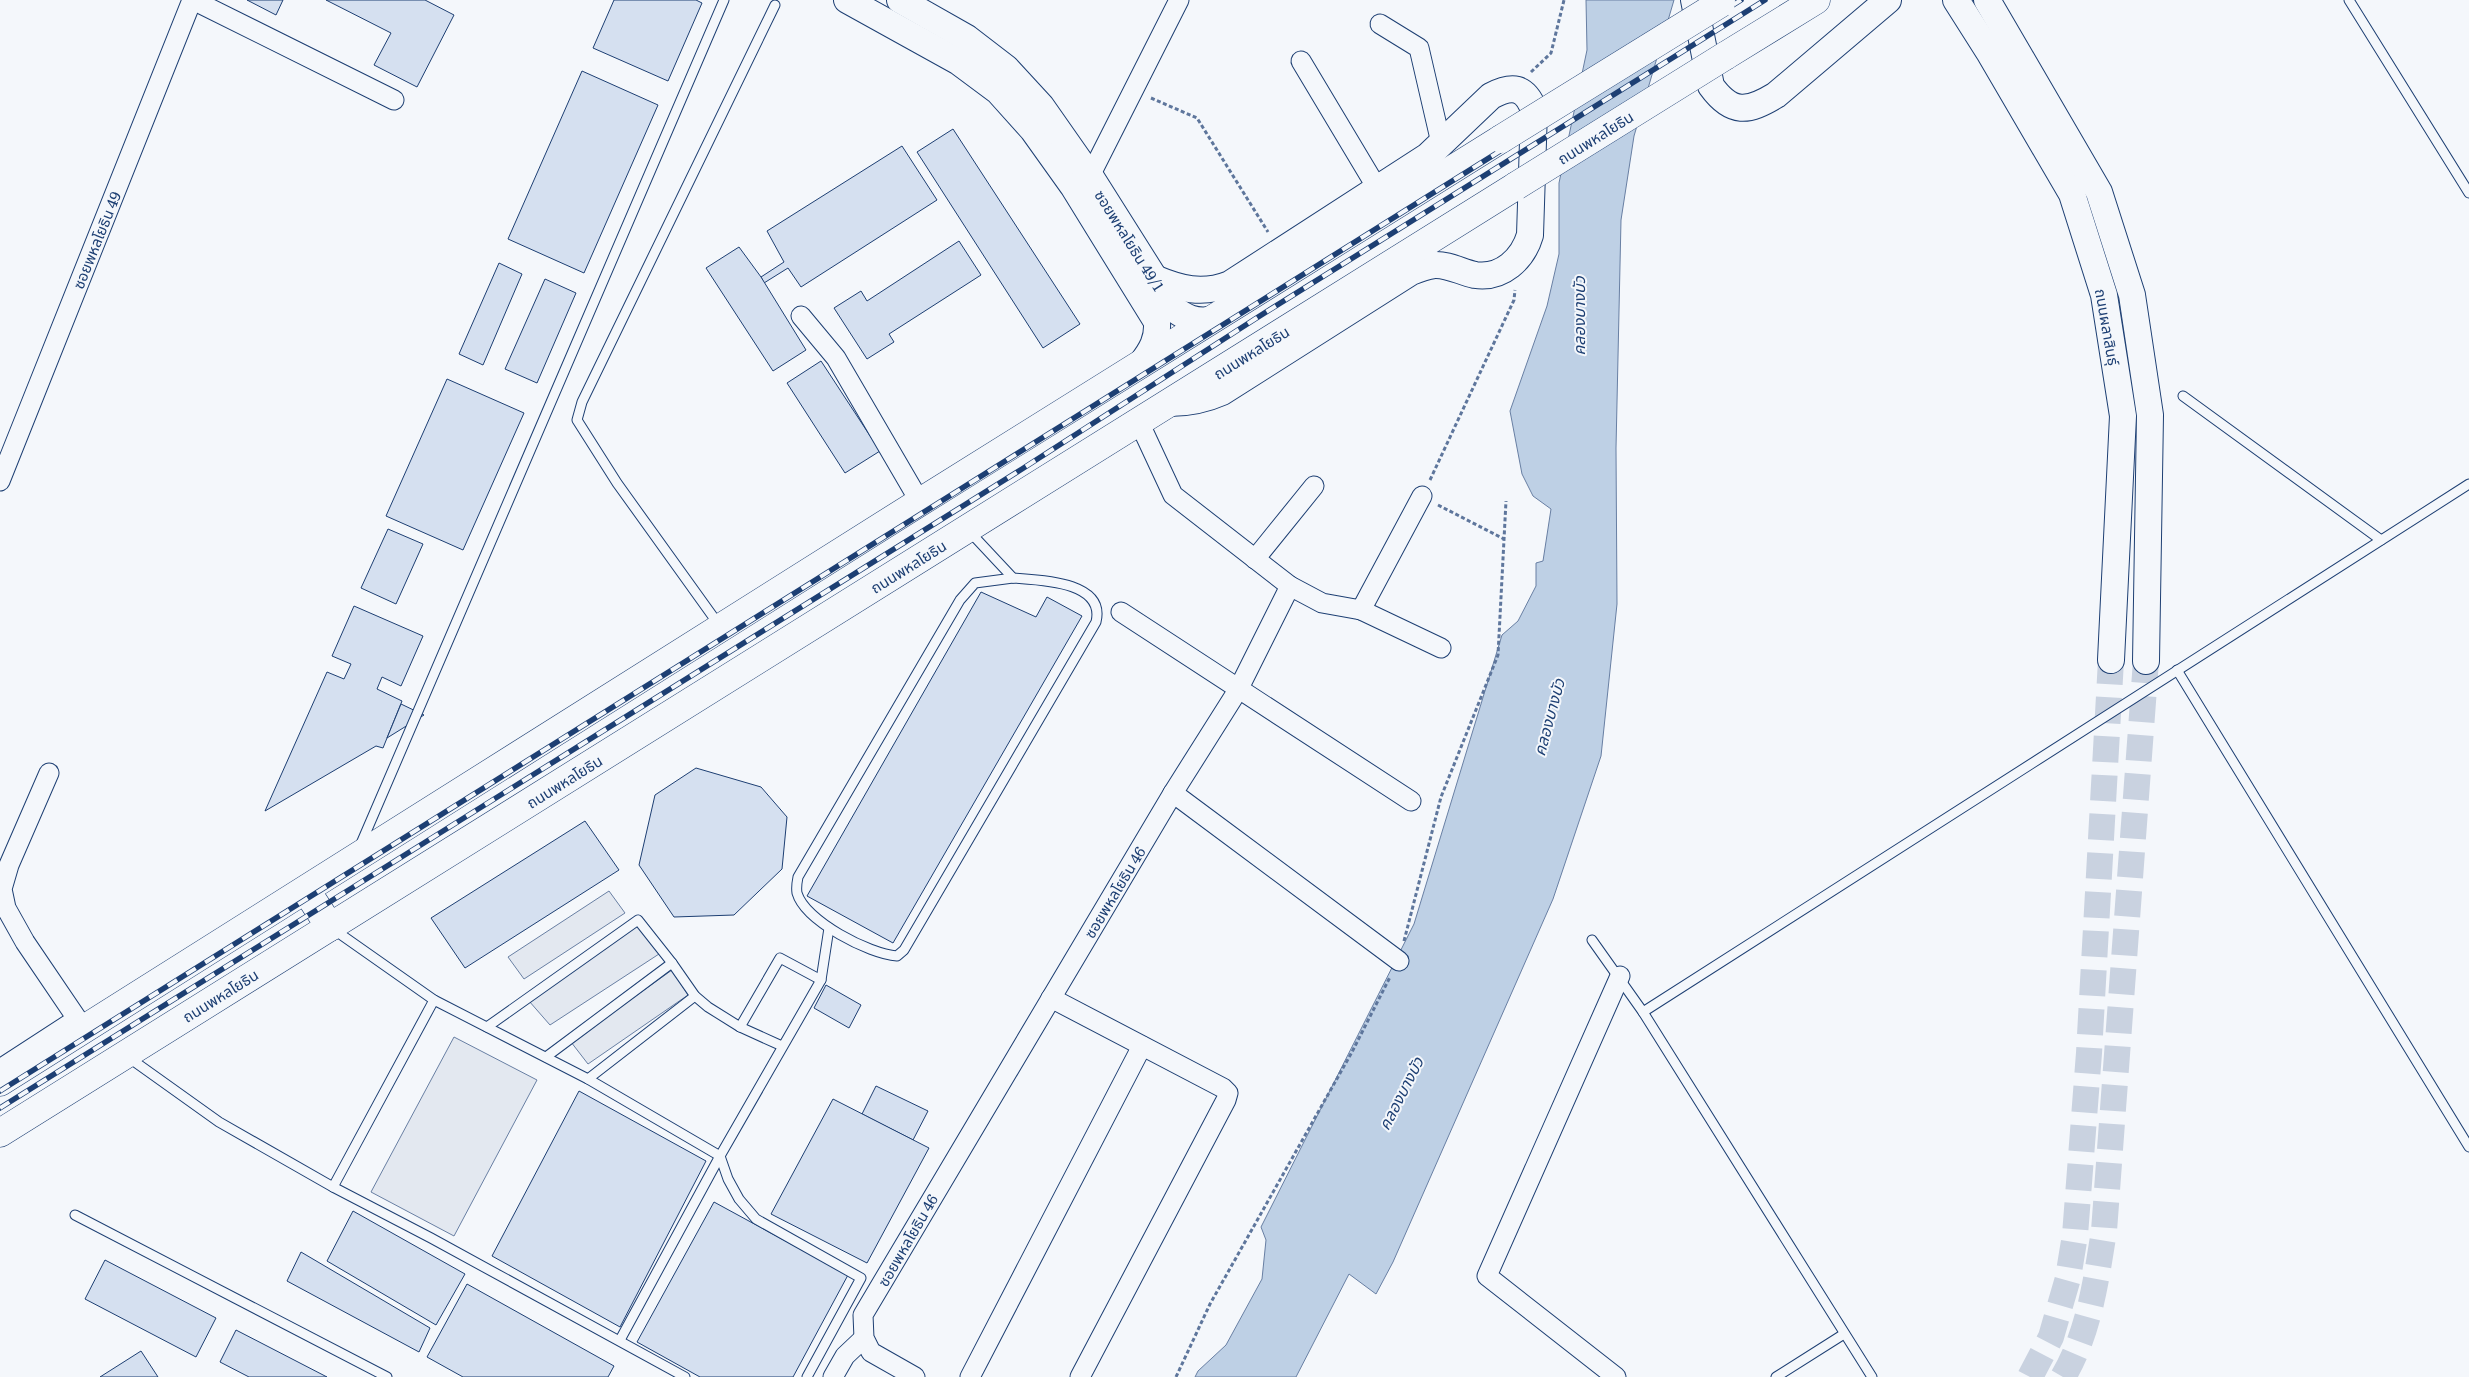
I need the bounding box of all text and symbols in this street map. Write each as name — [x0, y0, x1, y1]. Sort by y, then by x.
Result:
street label: ถนนพหลโยธิน — [1553, 105, 1637, 169]
street label: ซอยพหลโยธิน 49/1 — [1090, 185, 1170, 295]
street label: ซอยพหลโยธิน 49 — [66, 188, 126, 292]
water label: คลองบางบัว — [1566, 275, 1590, 356]
street label: ถนนผลาสินธุ์ — [2090, 287, 2126, 368]
street label: ถนนพหลโยธิน — [1209, 320, 1293, 384]
street label: ถนนพหลโยธิน — [866, 534, 950, 598]
water label: คลองบางบัว — [1526, 675, 1570, 758]
street label: ถนนพหลโยธิน — [522, 749, 606, 813]
street label: ซอยพหลโยธิน 46 — [1078, 842, 1150, 942]
street label: ถนนพหลโยธิน — [178, 963, 262, 1027]
water label: คลองบางบัว — [1371, 1051, 1429, 1134]
street label: ซอยพหลโยธิน 46 — [871, 1189, 943, 1291]

